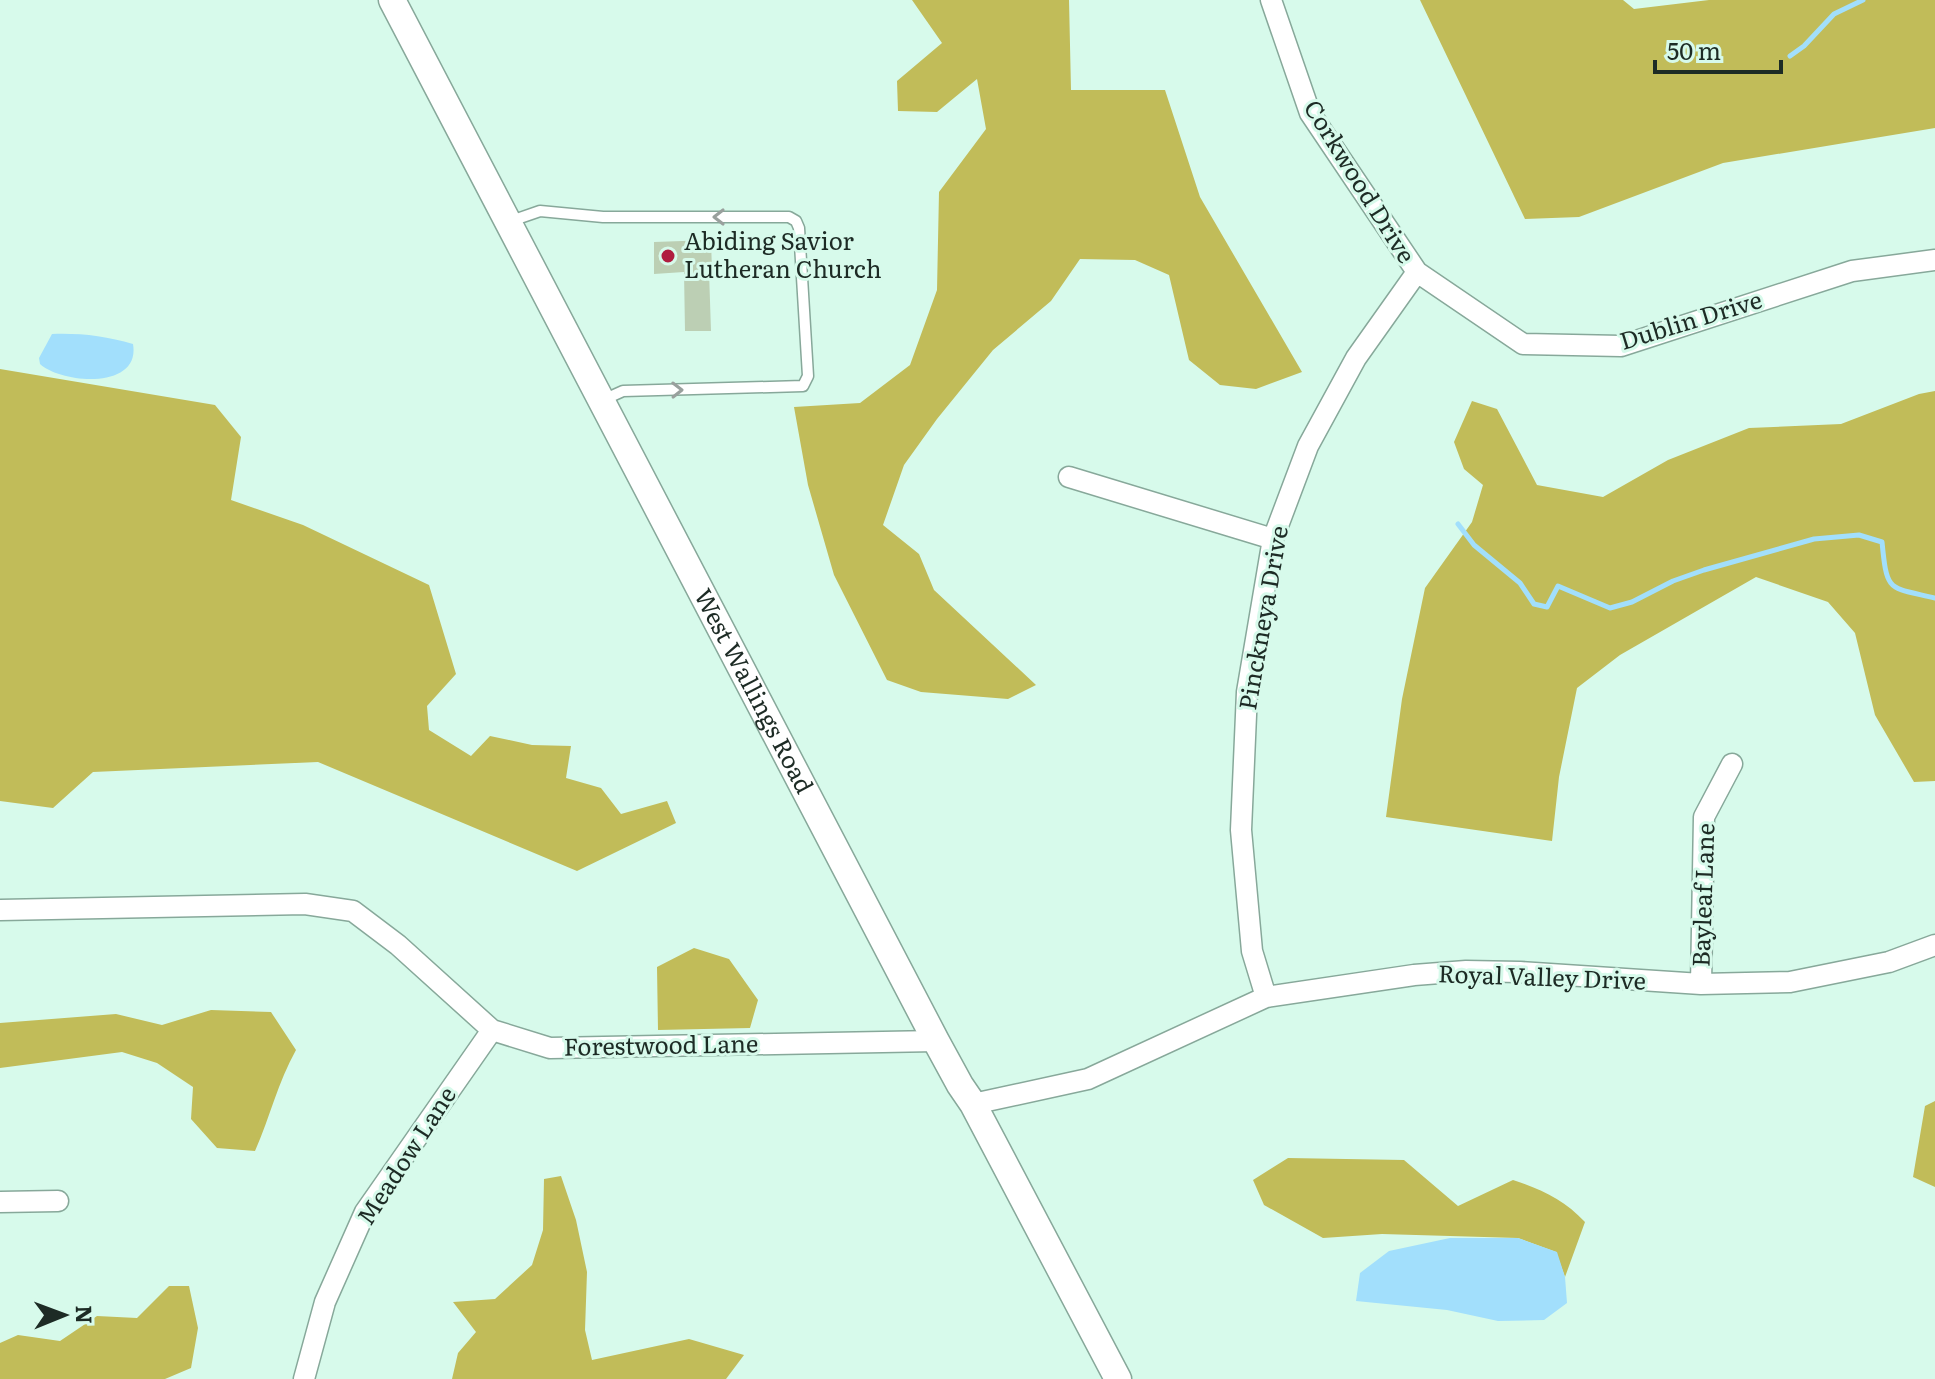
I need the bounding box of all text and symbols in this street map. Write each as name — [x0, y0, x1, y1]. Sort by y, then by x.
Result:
scale bar — [1655, 24, 1781, 74]
text: 50 m — [1667, 32, 1721, 67]
street label: Corkwood Drive — [1297, 92, 1425, 269]
one-way arrow — [712, 208, 725, 226]
place label: Abiding Savior Lutheran Church — [684, 222, 882, 285]
marker: Abiding Savior Lutheran Church — [659, 247, 677, 265]
street label: Dublin Drive — [1615, 280, 1766, 357]
one-way arrow — [671, 381, 684, 399]
street label: Pinckneya Drive — [1228, 523, 1295, 712]
street label: West Wallings Road — [687, 581, 824, 799]
street label: Bayleaf Lane — [1681, 822, 1722, 967]
street label: Royal Valley Drive — [1437, 954, 1647, 997]
street label: Forestwood Lane — [563, 1024, 759, 1063]
street label: Meadow Lane — [347, 1079, 463, 1231]
north arrow — [24, 1275, 104, 1355]
text: N — [69, 1305, 102, 1324]

